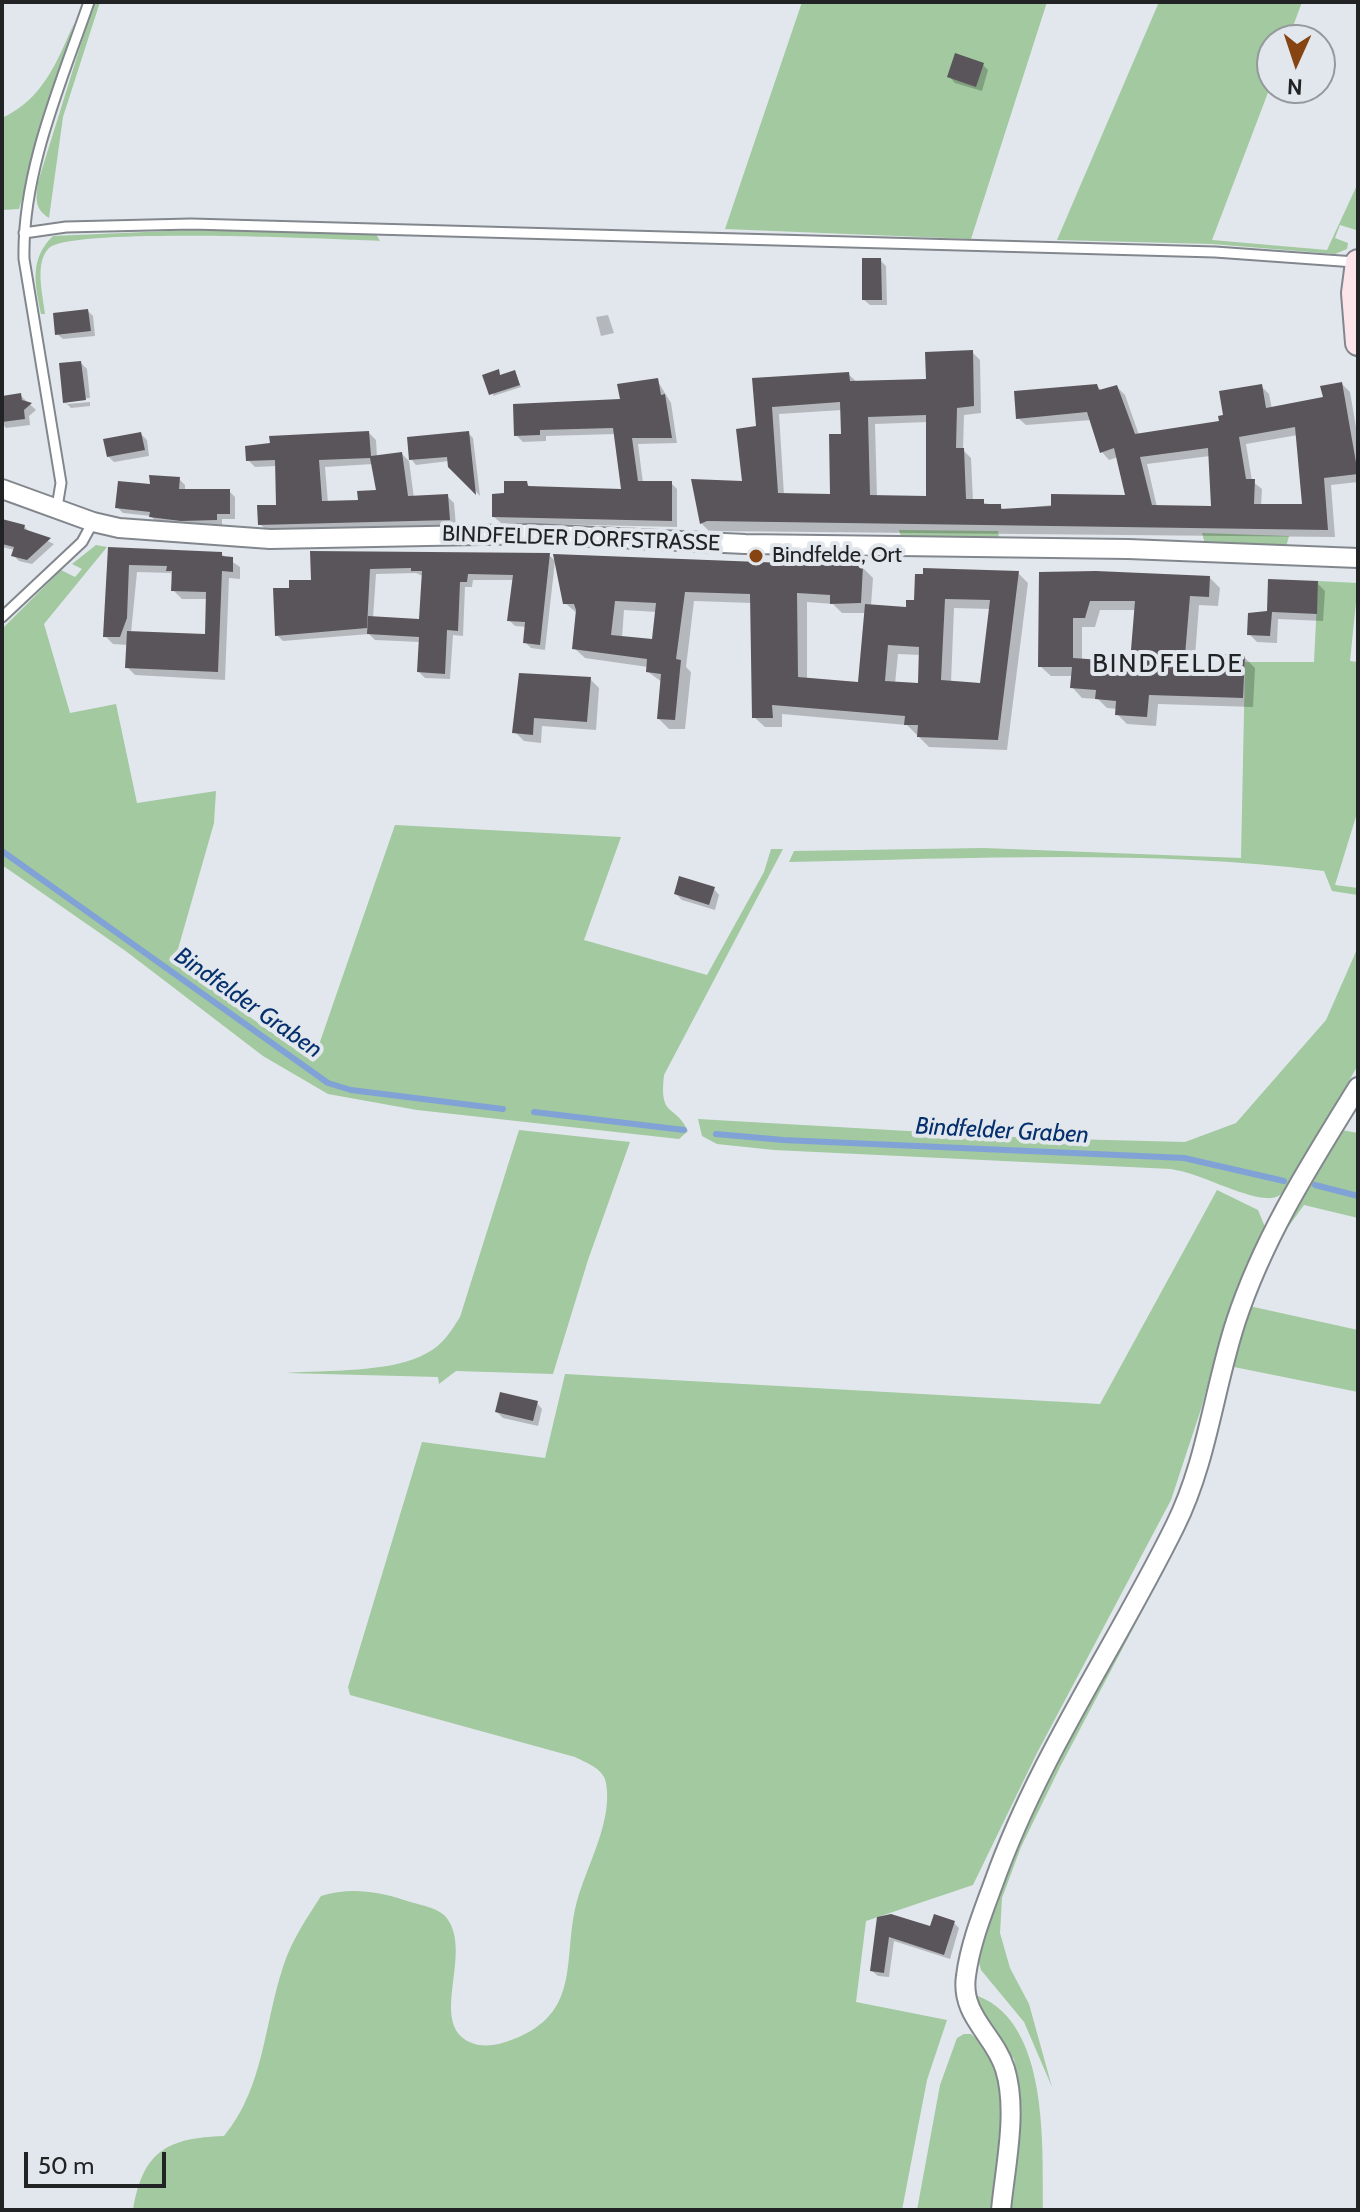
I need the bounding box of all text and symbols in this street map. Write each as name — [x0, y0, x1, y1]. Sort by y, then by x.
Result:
north arrow — [1256, 24, 1336, 104]
text: N — [1286, 73, 1303, 100]
street label: BINDFELDER DORFSTRASSE — [441, 521, 721, 557]
place label: Bindfelde, Ort — [772, 543, 902, 569]
marker: Bindfelde, Ort — [747, 547, 765, 565]
district label: BINDFELDE — [1092, 648, 1244, 680]
water label: Bindfelder Graben — [169, 941, 327, 1065]
water label: Bindfelder Graben — [915, 1112, 1089, 1150]
scale bar — [28, 2136, 170, 2186]
text: 50 m — [38, 2151, 94, 2180]

